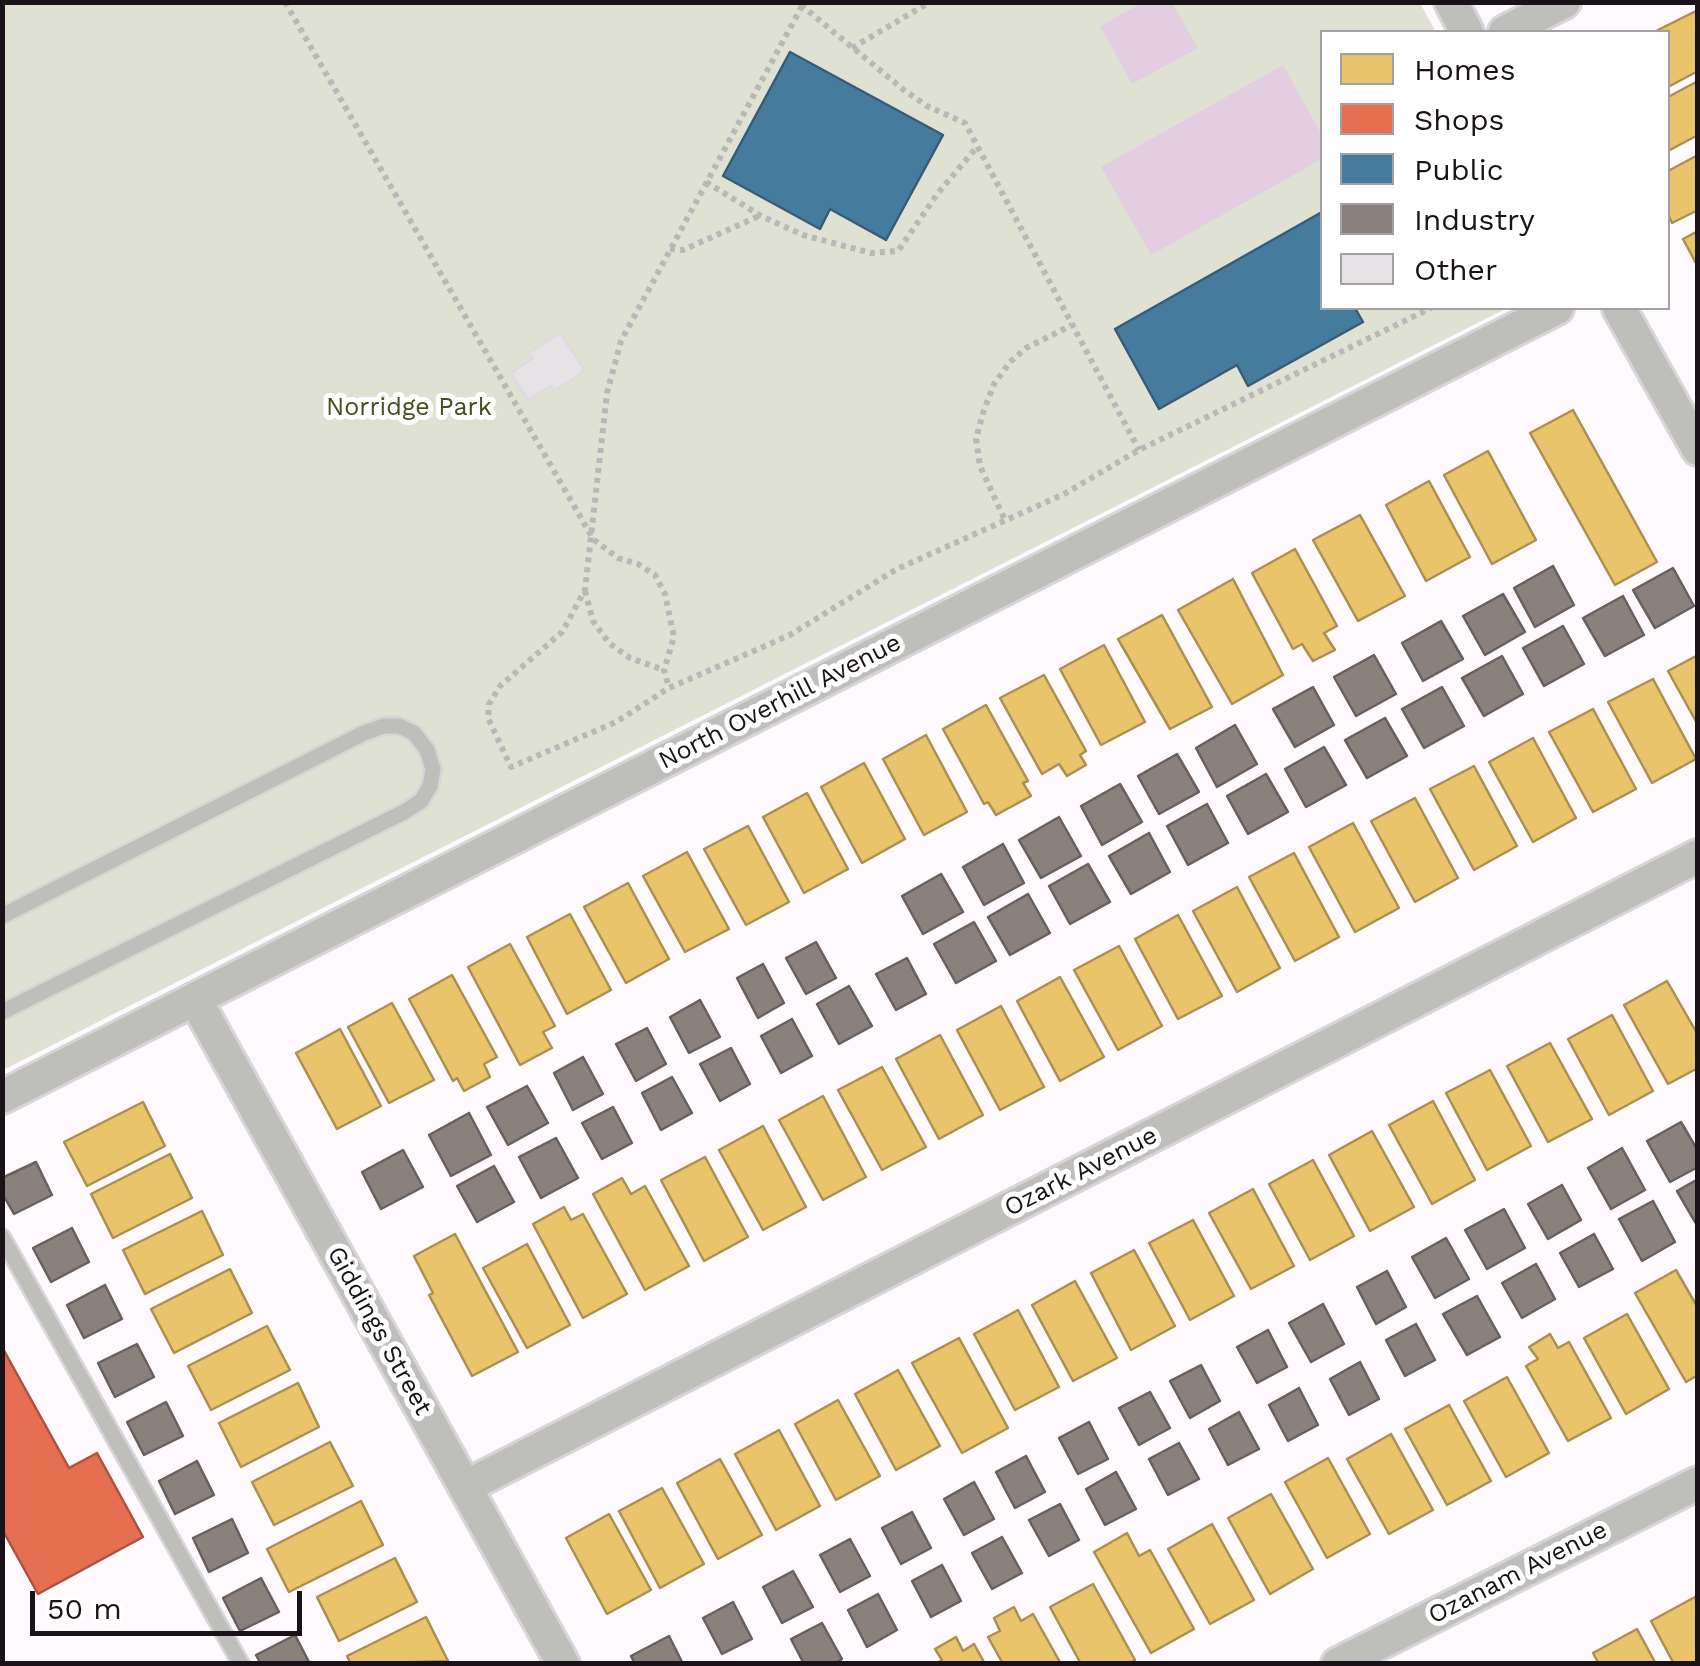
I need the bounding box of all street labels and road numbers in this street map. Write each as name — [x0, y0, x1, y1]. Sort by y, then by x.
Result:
street label: North Overhill Avenue — [654, 628, 906, 776]
street label: Ozark Avenue — [1000, 1121, 1162, 1223]
street label: Giddings Street — [320, 1241, 438, 1421]
street label: Ozanam Avenue — [1424, 1515, 1612, 1631]

